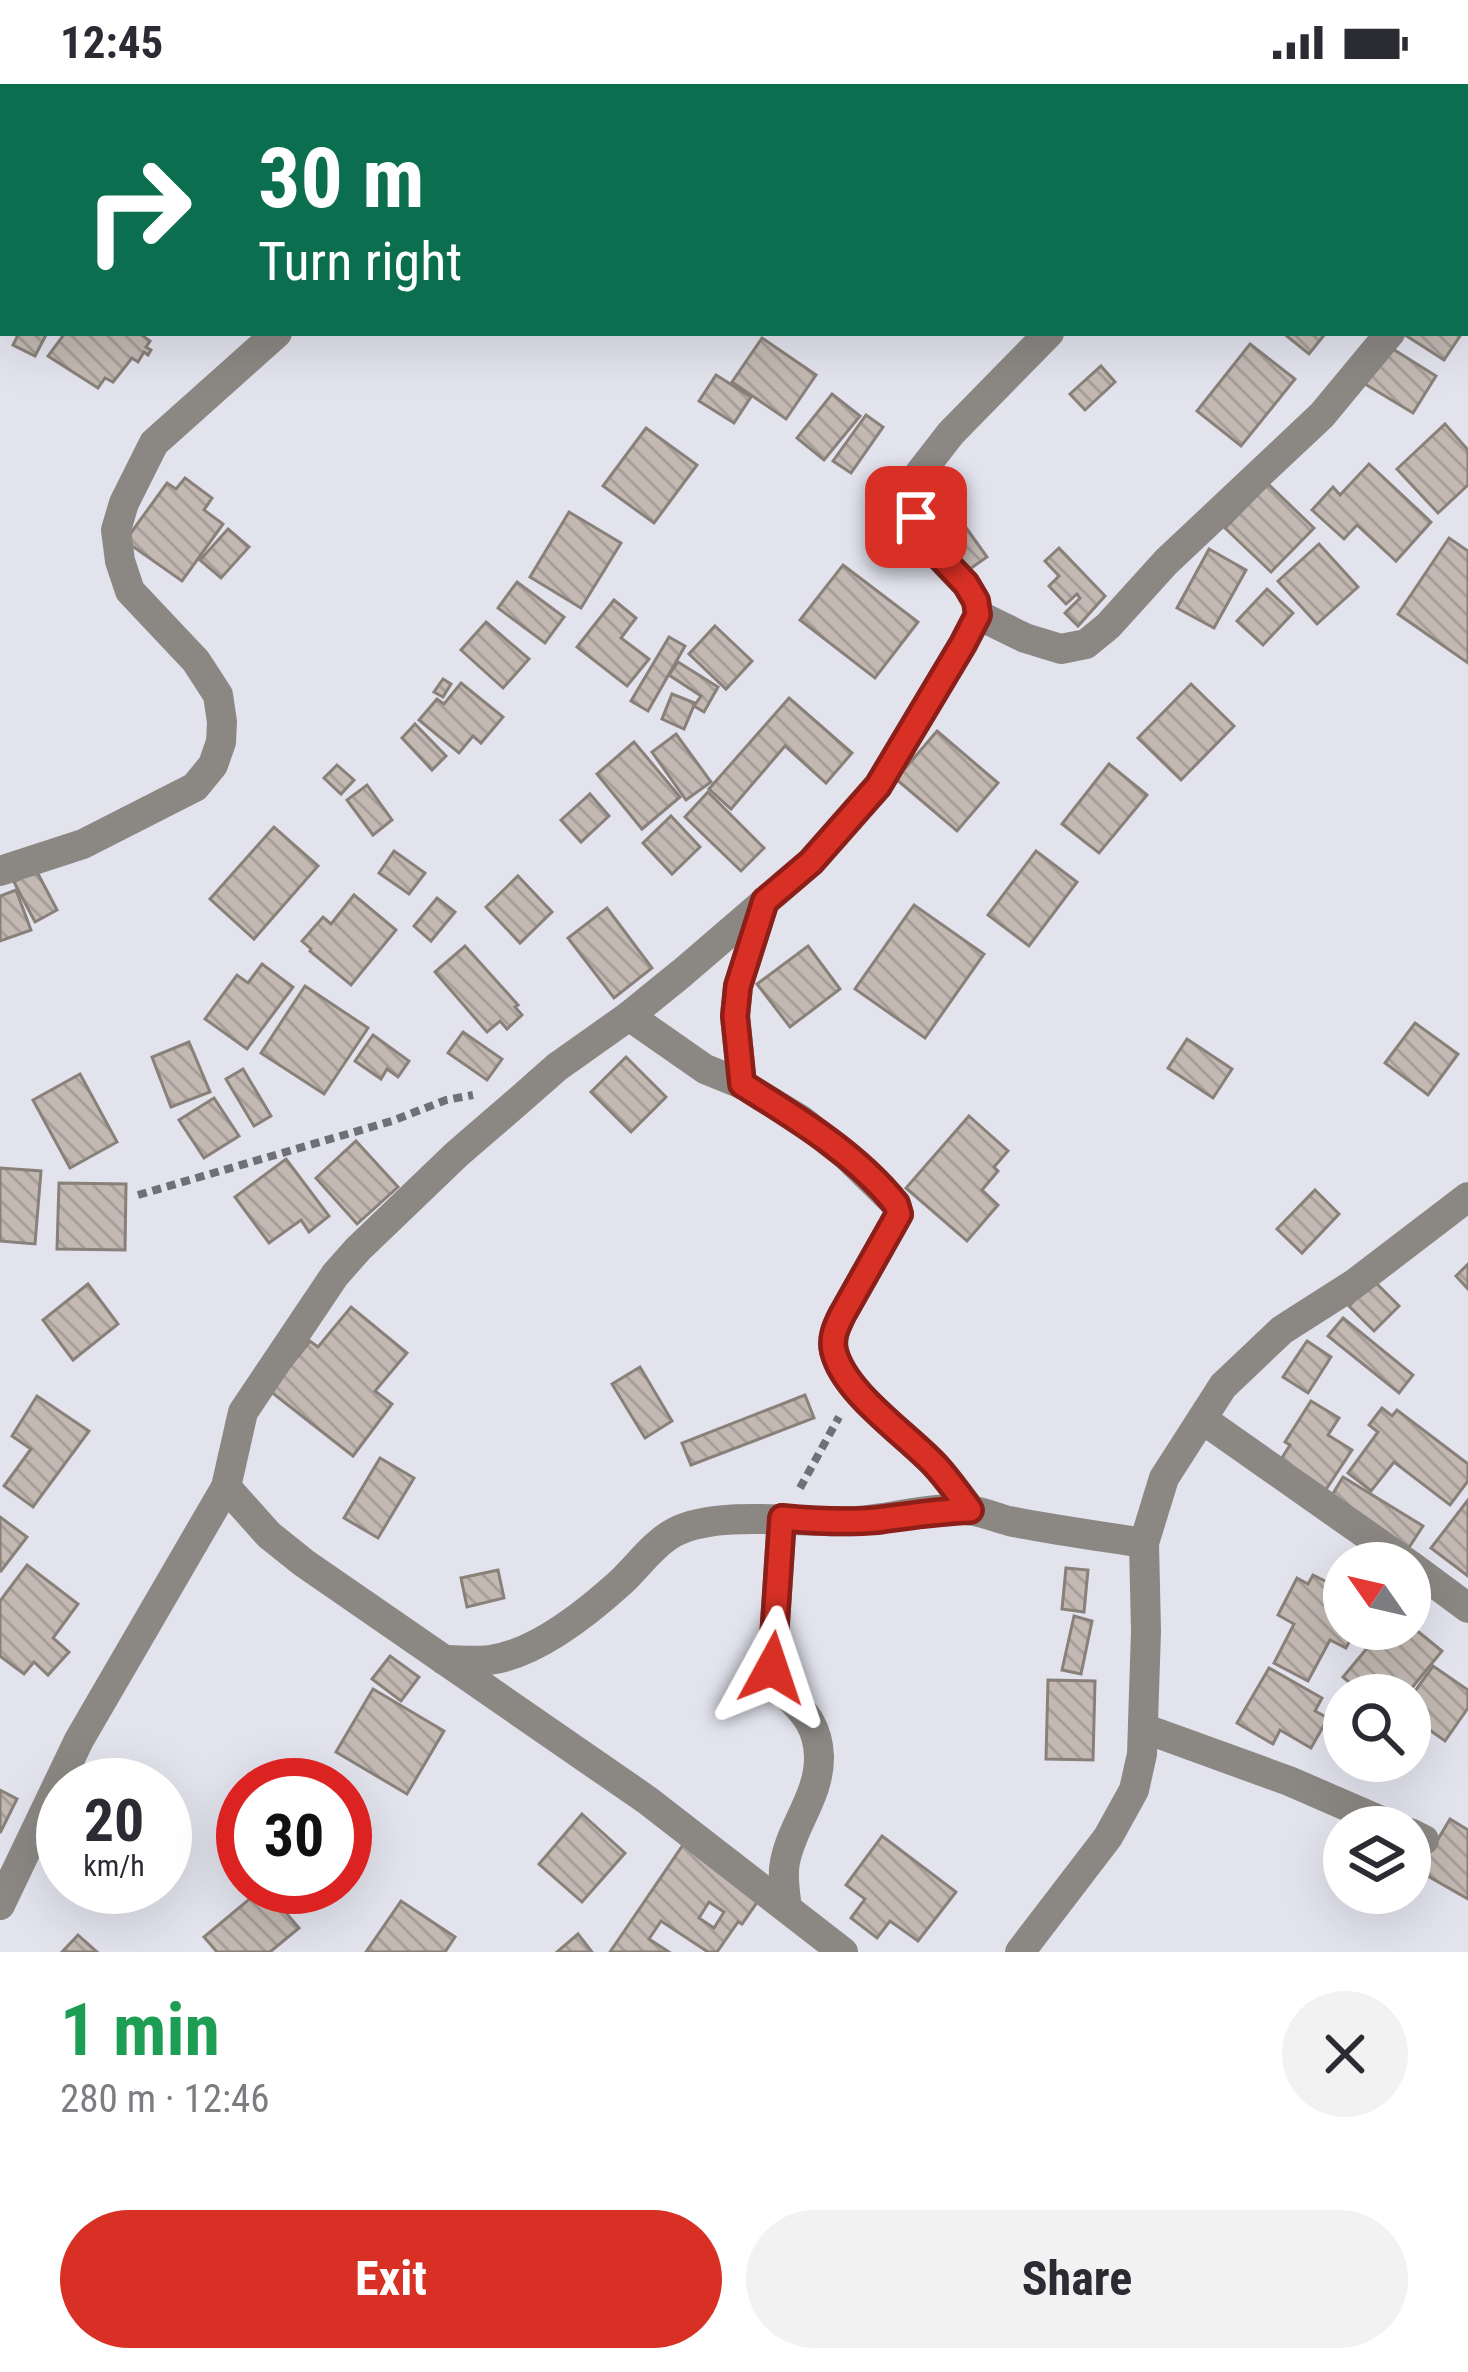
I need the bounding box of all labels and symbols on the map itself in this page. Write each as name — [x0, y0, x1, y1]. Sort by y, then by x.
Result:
pin — [865, 466, 967, 568]
north arrow — [1323, 1542, 1431, 1650]
position arrow — [709, 1605, 835, 1731]
speed limit sign: 30 — [216, 1758, 372, 1914]

